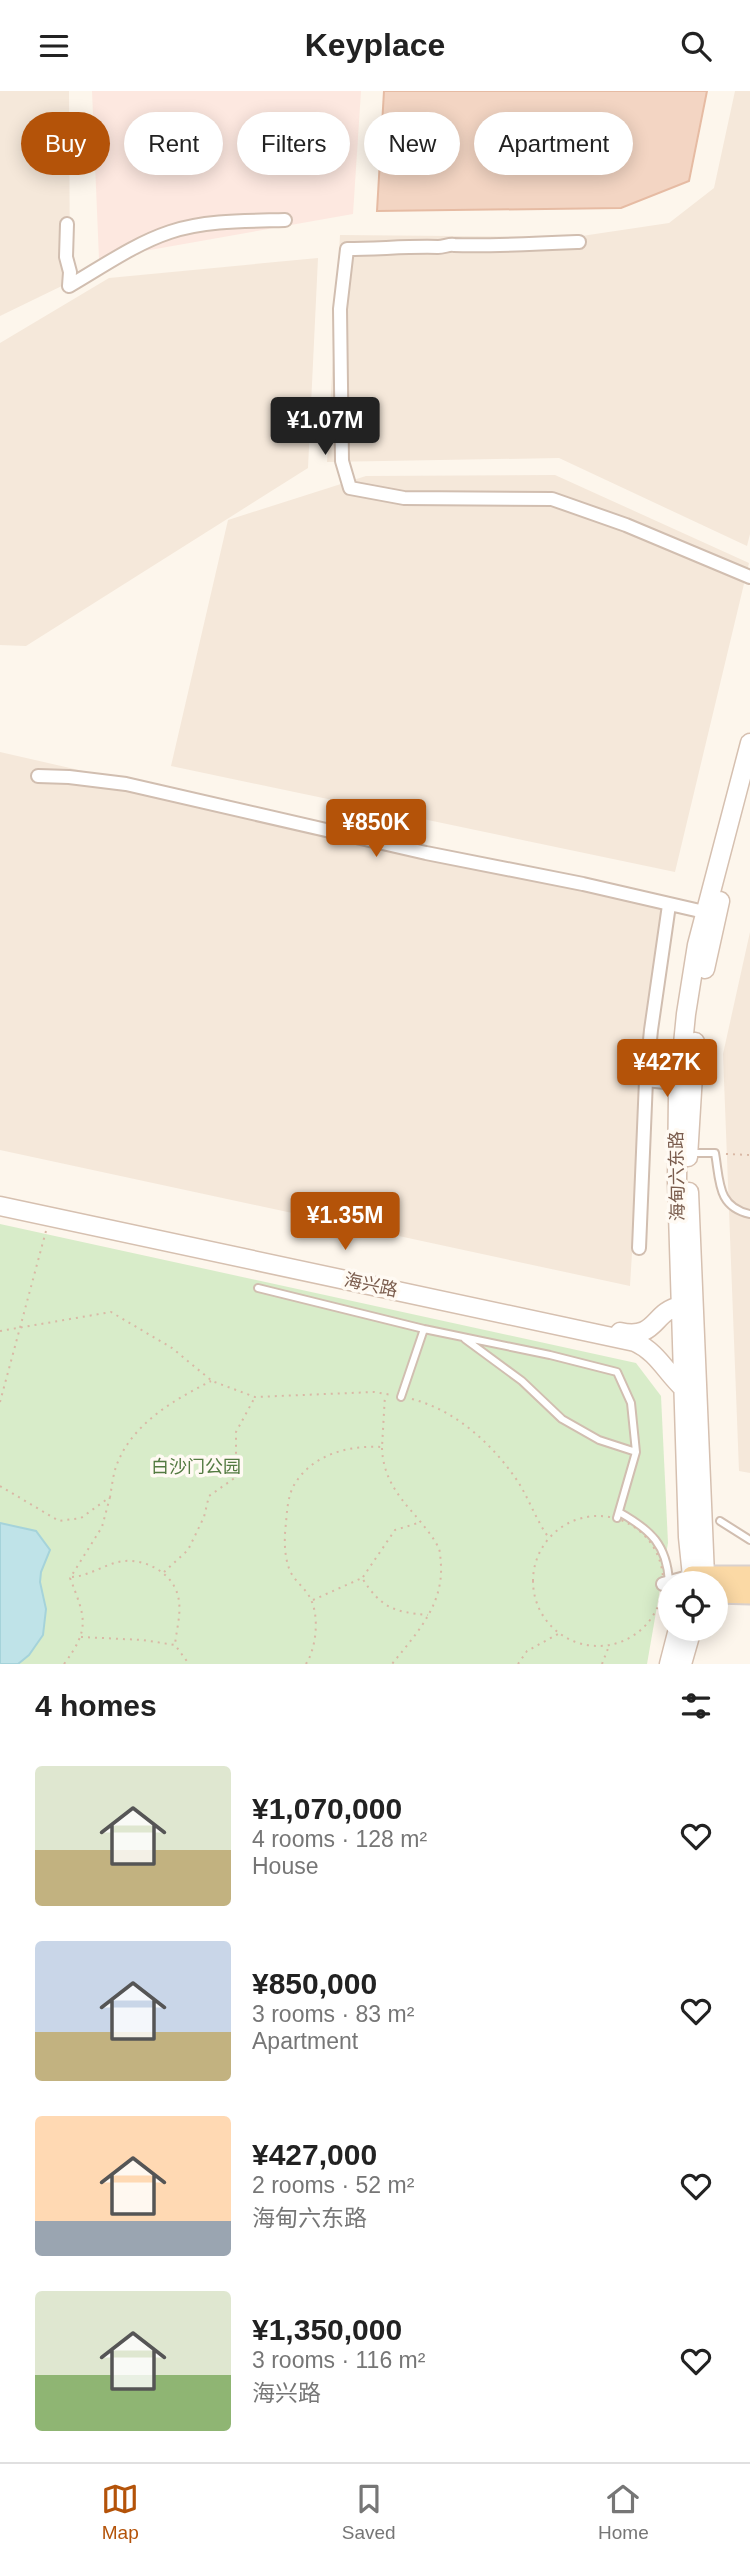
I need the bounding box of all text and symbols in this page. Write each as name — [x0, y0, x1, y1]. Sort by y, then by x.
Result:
icon: menu — [35, 27, 73, 65]
text: Keyplace — [305, 27, 445, 63]
icon: search — [677, 27, 715, 65]
chip: Buy — [21, 112, 110, 175]
chip: Rent — [124, 112, 223, 175]
chip: Filters — [237, 112, 350, 175]
chip: New — [364, 112, 460, 175]
chip: Apartment — [474, 112, 633, 175]
pin: ¥1.07M — [268, 397, 382, 457]
text: ¥1.07M — [287, 407, 363, 433]
pin: ¥850K — [327, 799, 425, 859]
text: ¥850K — [342, 809, 410, 835]
pin: ¥427K — [618, 1039, 716, 1099]
text: ¥427K — [633, 1049, 701, 1075]
street label: 海甸六东路 — [666, 1131, 688, 1221]
pin: ¥1.35M — [288, 1193, 402, 1252]
text: ¥1.35M — [307, 1202, 383, 1228]
street label: 海兴路 — [343, 1270, 399, 1300]
park label: 白沙门公园 — [151, 1457, 241, 1477]
map controls — [658, 1571, 728, 1641]
button: locate — [658, 1571, 728, 1641]
icon: filters — [677, 1687, 715, 1725]
text: 4 homes — [35, 1689, 157, 1722]
text: ¥1,070,000 — [252, 1792, 402, 1825]
icon: home — [91, 1794, 175, 1878]
icon: heart — [677, 1817, 715, 1855]
text: 4 rooms · 128 m² — [252, 1826, 427, 1852]
text: House — [252, 1853, 318, 1879]
text: ¥850,000 — [252, 1967, 377, 2000]
icon: home — [91, 1969, 175, 2053]
icon: heart — [677, 1992, 715, 2030]
text: 3 rooms · 83 m² — [252, 2001, 414, 2027]
text: Apartment — [252, 2028, 358, 2054]
text: ¥427,000 — [252, 2138, 377, 2171]
icon: home — [91, 2144, 175, 2228]
icon: heart — [677, 2167, 715, 2205]
text: 2 rooms · 52 m² — [252, 2172, 414, 2198]
text: 海甸六东路 — [252, 2205, 367, 2231]
text: ¥1,350,000 — [252, 2313, 402, 2346]
icon: home — [91, 2319, 175, 2403]
icon: heart — [677, 2342, 715, 2380]
text: 3 rooms · 116 m² — [252, 2347, 425, 2373]
text: 海兴路 — [252, 2380, 321, 2406]
tab: Map — [101, 2480, 139, 2544]
tab: Saved — [342, 2480, 396, 2544]
tab: Home — [598, 2480, 649, 2544]

